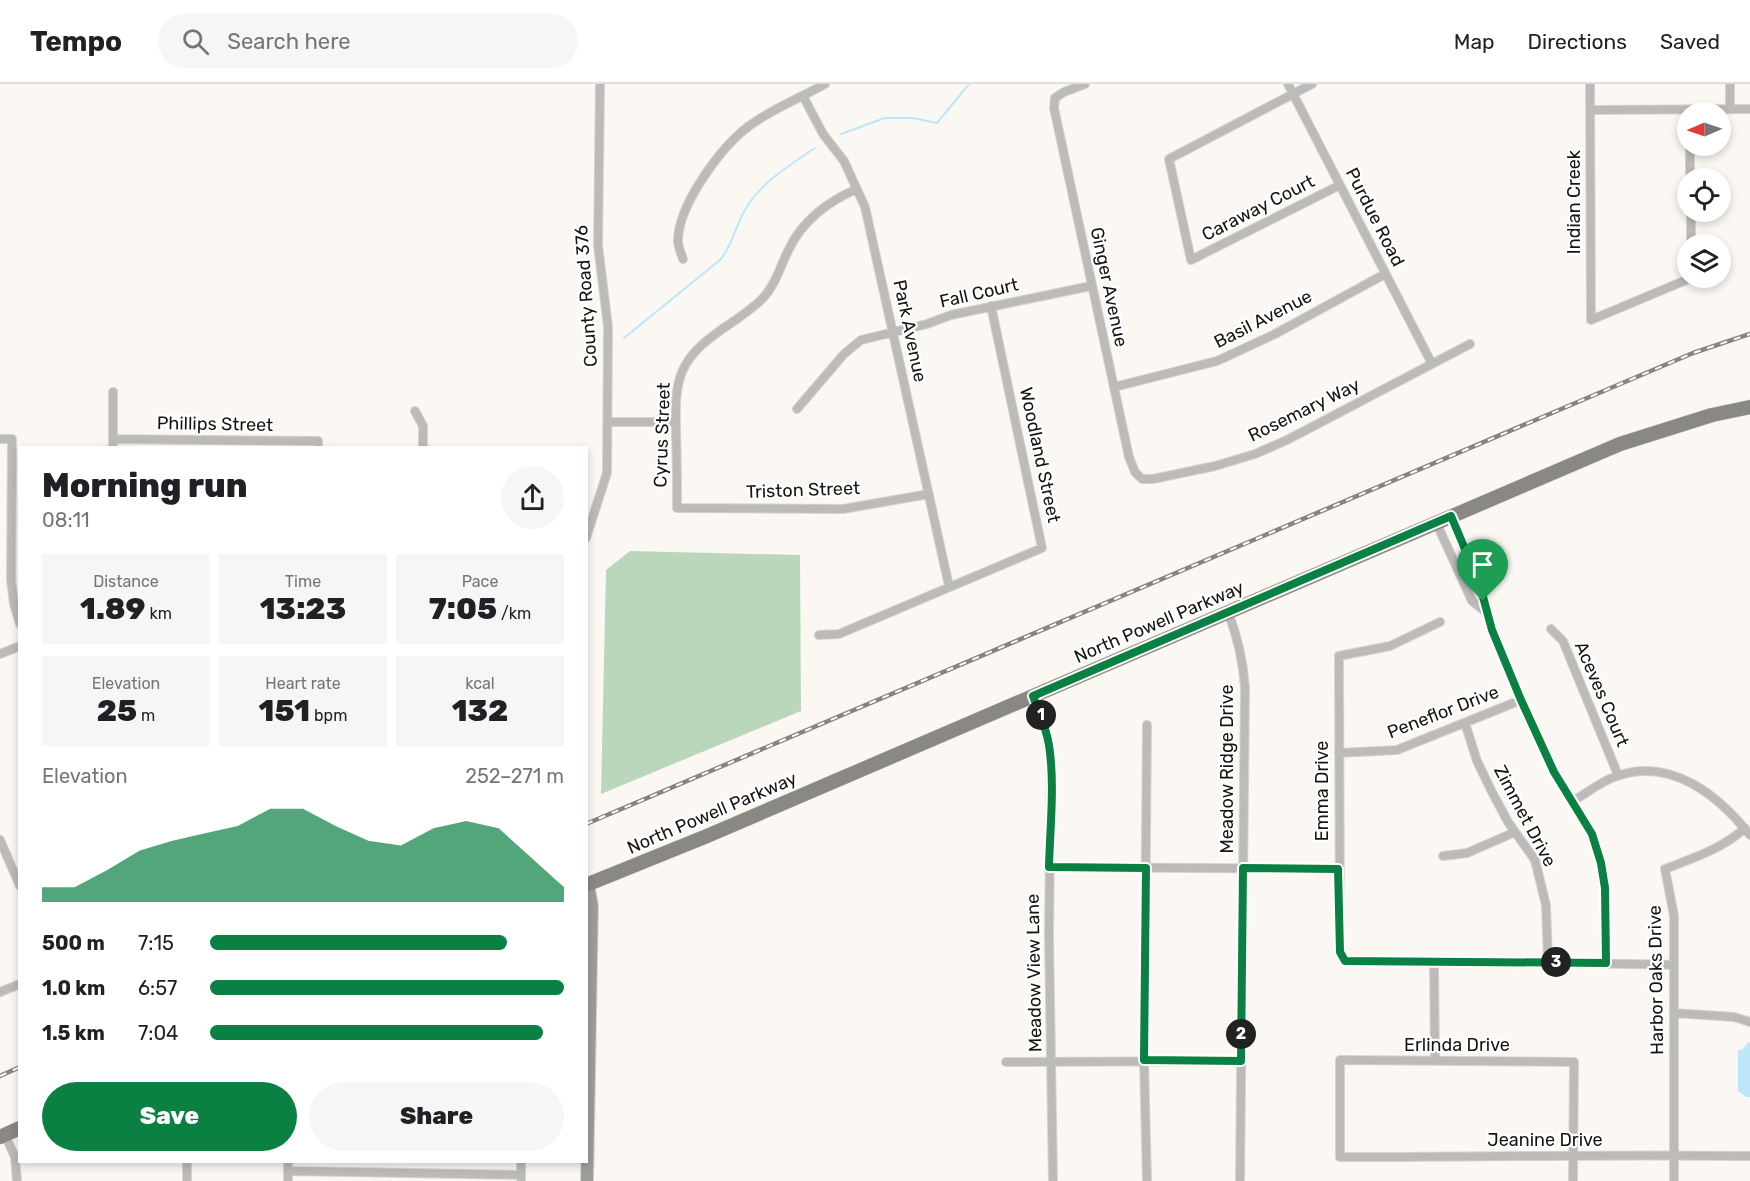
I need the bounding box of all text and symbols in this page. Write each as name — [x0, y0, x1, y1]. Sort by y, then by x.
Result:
search box — [158, 14, 578, 68]
text: Tempo — [30, 25, 122, 58]
icon: search — [179, 25, 212, 58]
text: Search here — [227, 28, 351, 55]
text: Map — [1454, 29, 1495, 54]
text: Directions — [1528, 29, 1627, 54]
text: Saved — [1660, 29, 1720, 54]
north arrow — [1677, 102, 1731, 156]
map controls — [1677, 102, 1731, 288]
street label: Indian Creek — [1563, 149, 1585, 254]
street label: Purdue Road — [1341, 164, 1409, 270]
button: locate — [1677, 168, 1731, 222]
street label: Caraway Court — [1198, 170, 1318, 246]
street label: County Road 376 — [570, 224, 602, 368]
street label: Ginger Avenue — [1086, 225, 1132, 349]
button: layers — [1677, 234, 1731, 288]
street label: Fall Court — [937, 273, 1021, 313]
street label: Park Avenue — [888, 278, 932, 384]
street label: Basil Avenue — [1210, 285, 1316, 353]
street label: Rosemary Way — [1245, 373, 1363, 446]
street label: Cyrus Street — [649, 382, 675, 488]
street label: Woodland Street — [1015, 385, 1065, 525]
street label: Phillips Street — [157, 412, 273, 436]
text: Morning run — [42, 466, 247, 505]
button: share — [501, 466, 564, 529]
street label: Triston Street — [746, 477, 860, 503]
text: 08:11 — [42, 508, 90, 532]
pin — [1457, 539, 1508, 601]
icon: arrive — [1466, 548, 1499, 581]
text: Distance — [93, 572, 159, 591]
text: Time — [285, 572, 321, 591]
text: Pace — [462, 572, 498, 591]
street label: North Powell Parkway — [1071, 576, 1247, 668]
text: 1.89 — [80, 591, 145, 627]
text: 13:23 — [260, 591, 346, 627]
text: 7:05 — [429, 591, 497, 627]
text: km — [145, 604, 172, 623]
text: /km — [497, 604, 531, 623]
street label: Aceves Court — [1570, 638, 1634, 750]
text: Elevation — [92, 674, 160, 693]
text: Heart rate — [265, 674, 341, 693]
text: kcal — [465, 674, 495, 693]
street label: Peneflor Drive — [1384, 681, 1502, 743]
street label: Meadow Ridge Drive — [1216, 685, 1238, 853]
text: 25 — [97, 693, 137, 729]
text: 151 — [259, 693, 310, 729]
text: 132 — [452, 693, 508, 729]
pin: 1 — [1026, 700, 1056, 730]
text: 1 — [1037, 705, 1045, 724]
text: m — [137, 706, 155, 725]
text: bpm — [310, 706, 347, 725]
street label: Emma Drive — [1311, 741, 1333, 841]
street label: Zimmet Drive — [1489, 761, 1561, 871]
text: Elevation — [42, 764, 128, 788]
text: 252–271 m — [465, 764, 564, 788]
street label: North Powell Parkway — [624, 767, 800, 859]
street label: Meadow View Lane — [1022, 894, 1046, 1052]
street label: Harbor Oaks Drive — [1644, 905, 1668, 1055]
text: 500 m — [42, 931, 105, 955]
text: 7:15 — [138, 931, 174, 955]
pin: 3 — [1541, 947, 1571, 977]
text: 3 — [1551, 952, 1561, 971]
text: 1.0 km — [42, 976, 105, 1000]
text: 6:57 — [138, 976, 177, 1000]
pin: 2 — [1226, 1019, 1256, 1049]
text: 1.5 km — [42, 1021, 105, 1045]
text: 7:04 — [138, 1021, 179, 1045]
text: 2 — [1236, 1024, 1246, 1043]
street label: Erlinda Drive — [1404, 1034, 1510, 1056]
button: Save — [42, 1082, 297, 1151]
button: Share — [309, 1082, 564, 1151]
street label: Jeanine Drive — [1487, 1129, 1603, 1151]

